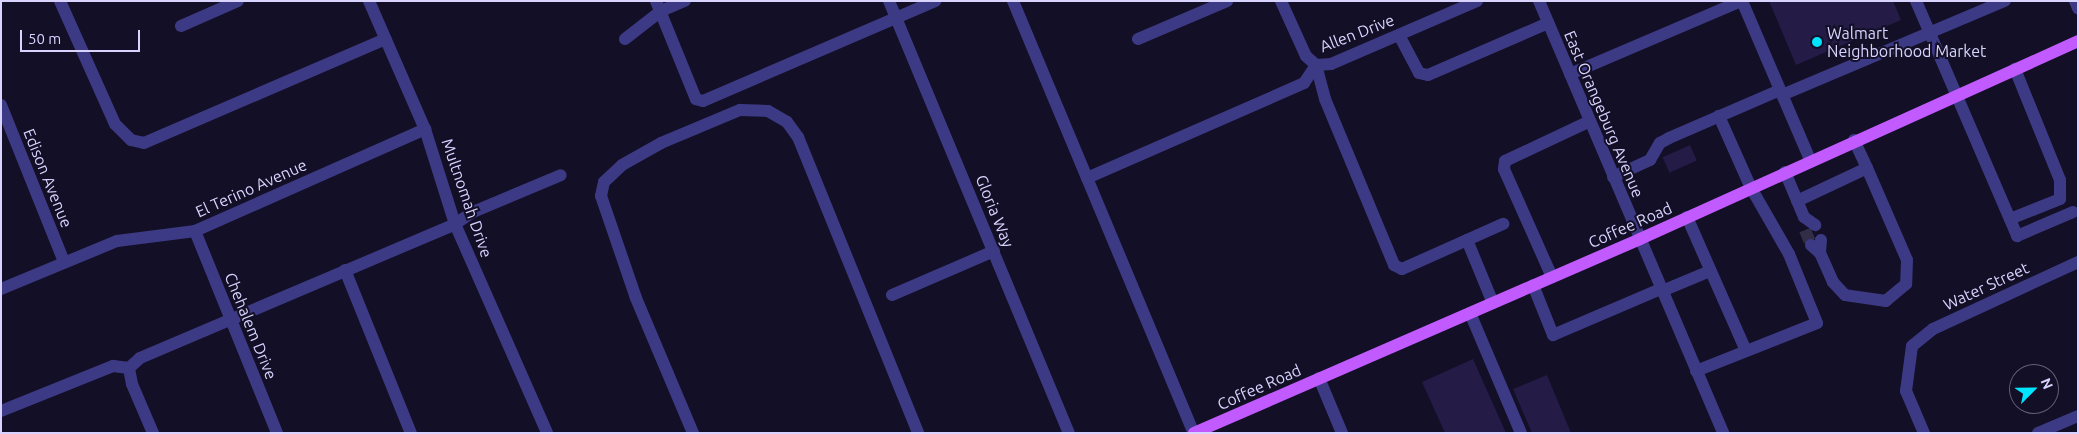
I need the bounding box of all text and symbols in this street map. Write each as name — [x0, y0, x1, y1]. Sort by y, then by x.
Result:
street label: Allen Drive — [1317, 10, 1397, 56]
scale bar — [22, 20, 142, 52]
place label: Walmart Neighborhood Market — [1827, 23, 1986, 61]
street label: East Orangeburg Avenue — [1560, 28, 1648, 200]
text: 50 m — [28, 30, 61, 47]
marker: Walmart Neighborhood Market — [1811, 36, 1823, 48]
street label: Edison Avenue — [19, 126, 77, 230]
street label: Multnomah Drive — [438, 136, 496, 260]
street label: El Terino Avenue — [192, 155, 310, 221]
street label: Gloria Way — [972, 172, 1018, 250]
street label: Coffee Road — [1585, 198, 1675, 252]
street label: Water Street — [1940, 258, 2032, 314]
street label: Chehalem Drive — [221, 270, 281, 382]
street label: Coffee Road — [1214, 360, 1304, 414]
north arrow — [2009, 364, 2059, 414]
text: N — [2037, 376, 2056, 391]

